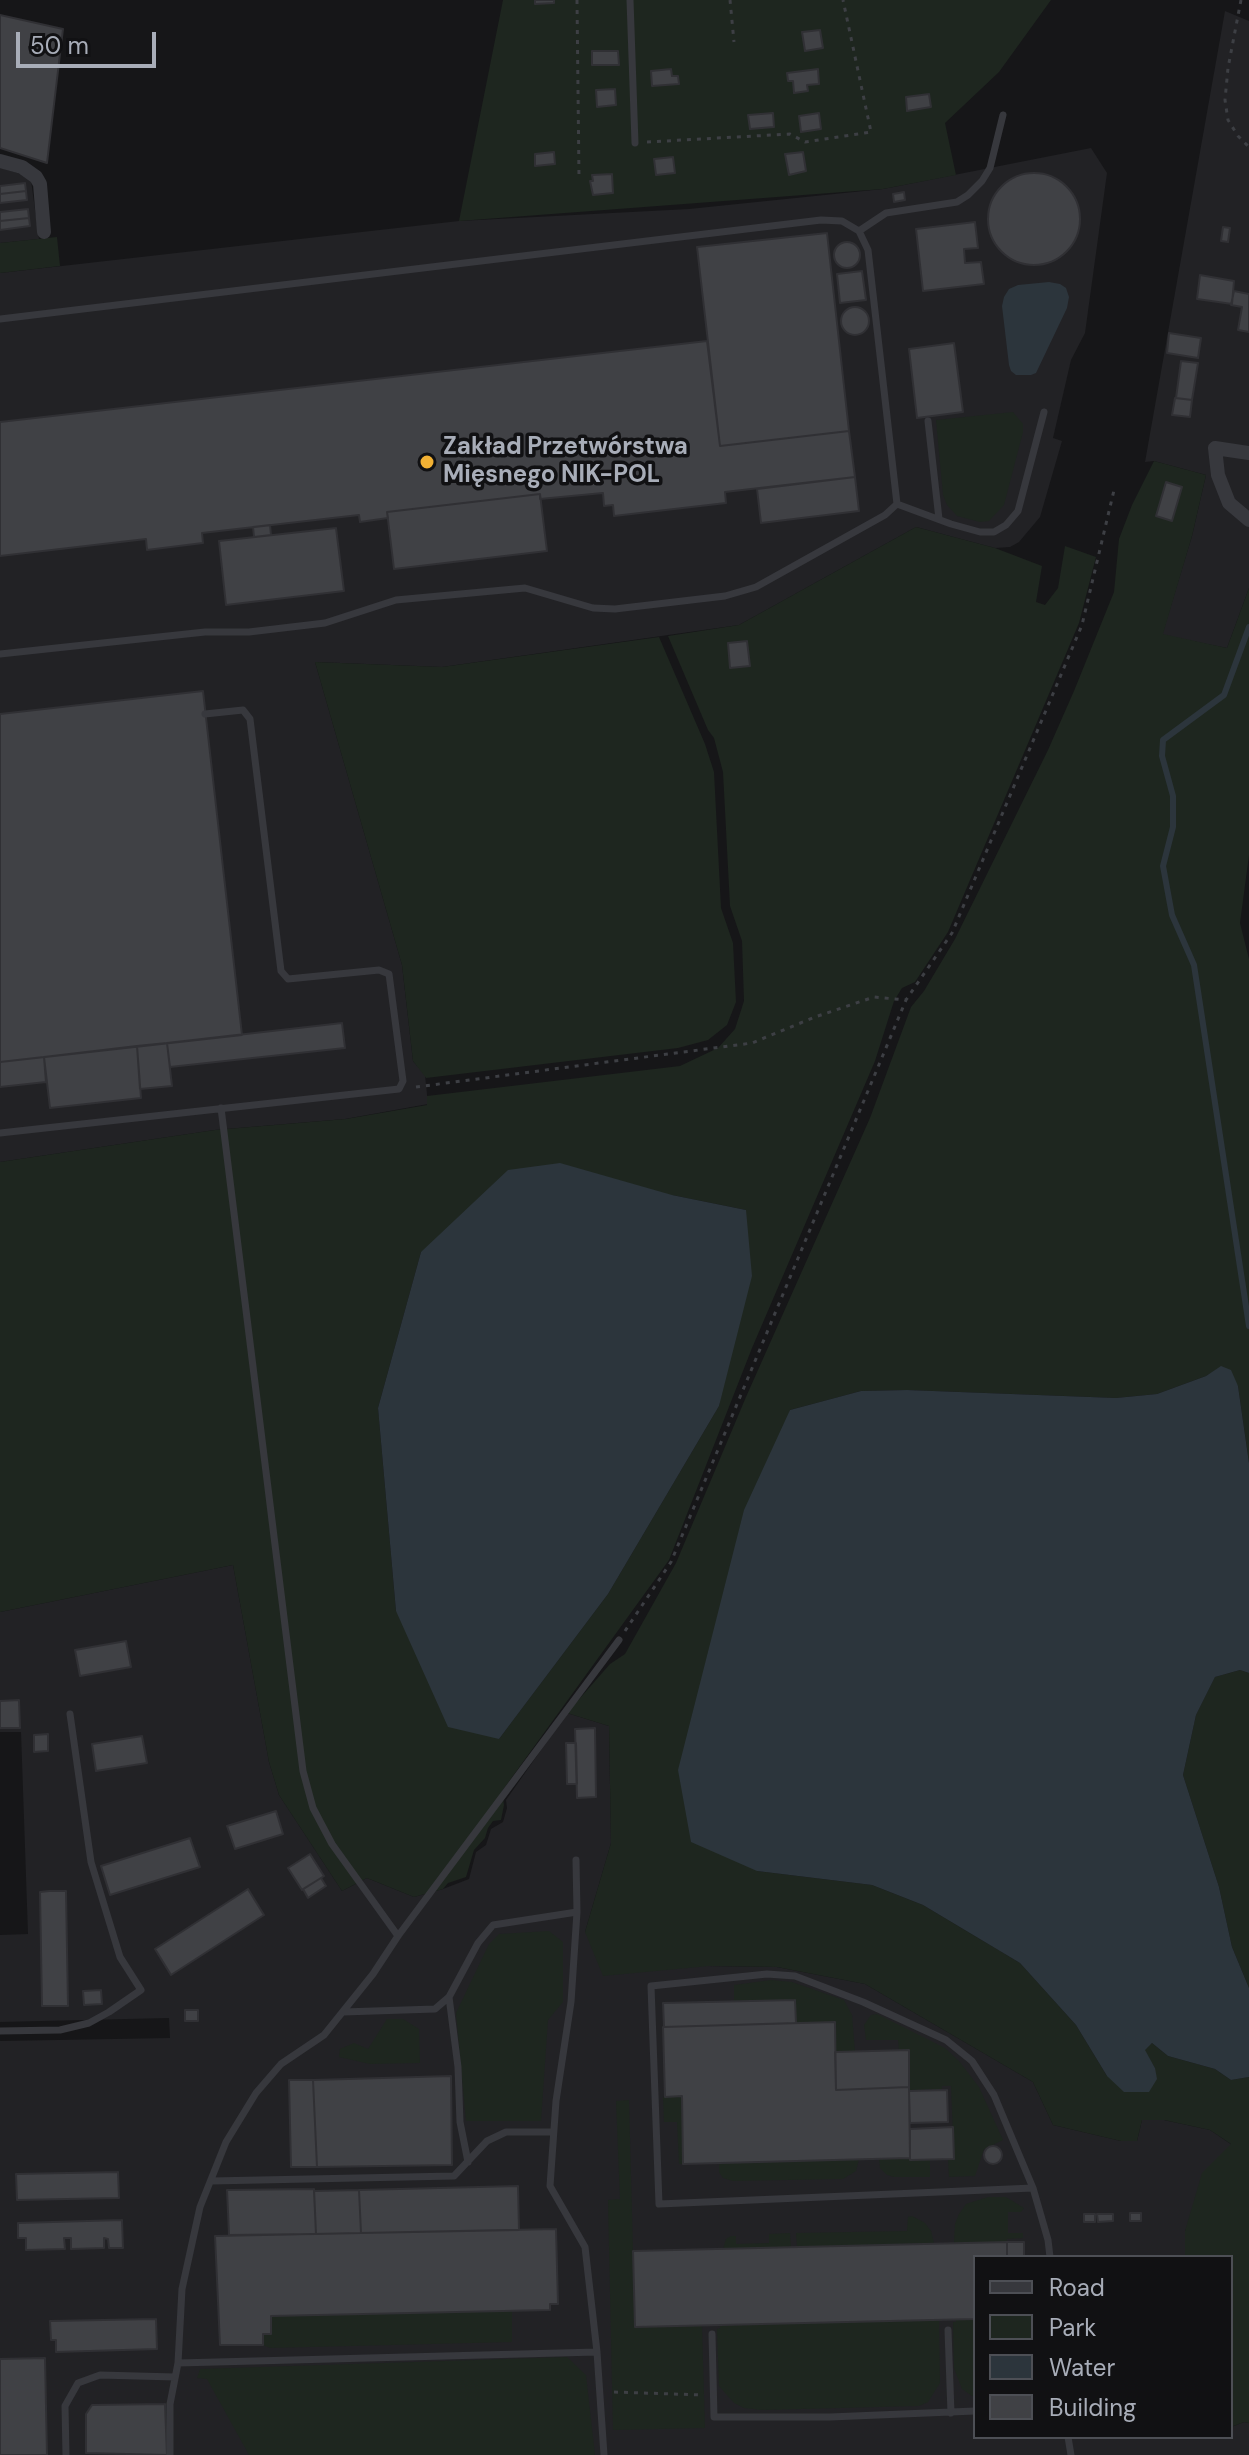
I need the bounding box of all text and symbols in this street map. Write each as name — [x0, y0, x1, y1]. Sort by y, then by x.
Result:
scale bar — [20, 16, 160, 66]
text: 50 m — [30, 30, 89, 61]
place label: Zakład Przetwórstwa Mięsnego NIK-POL — [443, 434, 688, 490]
marker: Zakład Przetwórstwa Mięsnego NIK-POL — [418, 453, 436, 471]
legend — [973, 2255, 1233, 2439]
text: Road — [1049, 2272, 1105, 2303]
text: Park — [1049, 2312, 1096, 2343]
text: Water — [1049, 2352, 1115, 2383]
text: Building — [1049, 2392, 1136, 2423]

